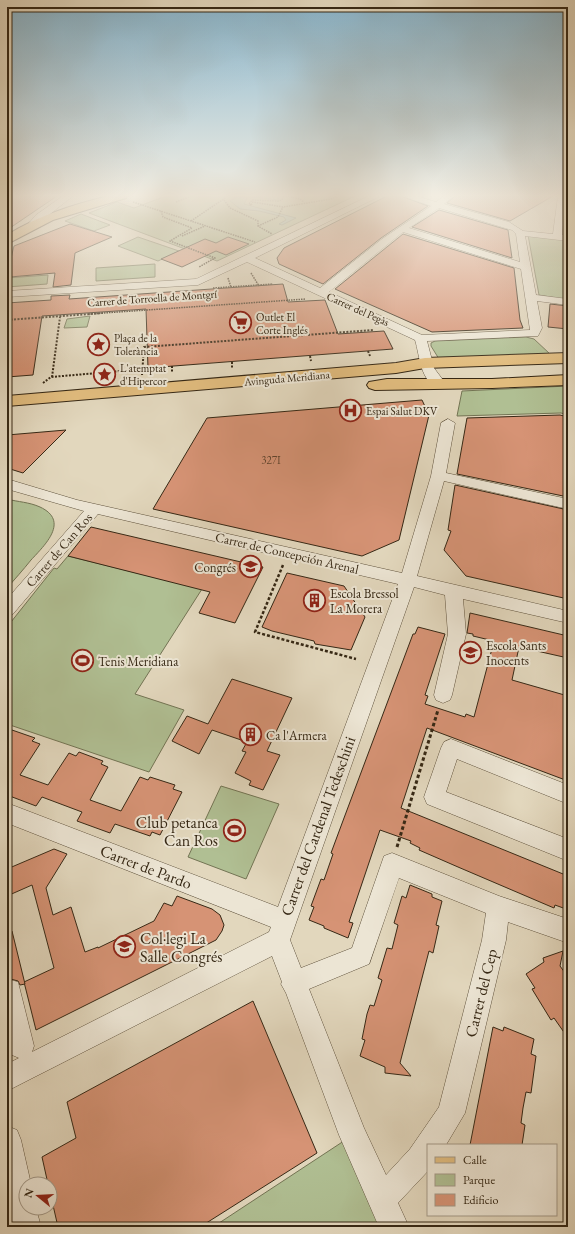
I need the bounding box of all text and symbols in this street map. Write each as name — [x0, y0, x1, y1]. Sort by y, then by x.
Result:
street label: Carrer de Torroella de Montgrí — [87, 286, 218, 310]
street label: Carrer del Pegàs — [325, 289, 392, 329]
supermarket icon: Outlet El Corte Inglés — [227, 310, 253, 336]
place label: Outlet El Corte Inglés — [256, 310, 308, 337]
place icon: Plaça de la Tolerància — [85, 331, 111, 357]
place label: Plaça de la Tolerància — [114, 331, 158, 358]
place icon: L'atemptat d'Hipercor — [91, 361, 117, 387]
place label: L'atemptat d'Hipercor — [120, 361, 167, 388]
street label: Avinguda Meridiana — [243, 367, 331, 389]
hospital icon: Espai Salut DKV — [337, 398, 363, 424]
place label: Espai Salut DKV — [366, 404, 438, 418]
house number: 327I — [261, 453, 281, 467]
street label: Carrer de Can Ros — [22, 509, 96, 591]
street label: Carrer de Concepción Arenal — [214, 528, 360, 578]
school or university icon: Congrés — [238, 554, 264, 580]
place label: Congrés — [194, 559, 236, 576]
place label: Escola Bressol La Morera — [330, 585, 399, 617]
building icon: Escola Bressol La Morera — [301, 587, 327, 613]
place label: Escola Sants Inocents — [486, 637, 546, 669]
school or university icon: Escola Sants Inocents — [458, 639, 484, 665]
sports icon: Tenis Meridiana — [69, 648, 95, 674]
place label: Tenis Meridiana — [98, 653, 179, 670]
building icon: Ca l'Armera — [238, 722, 264, 748]
place label: Ca l'Armera — [266, 727, 328, 744]
street label: Carrer del Cardenal Tedeschini — [276, 733, 360, 919]
place label: Club petanca Can Ros — [136, 812, 219, 851]
sports icon: Club petanca Can Ros — [221, 818, 247, 844]
street label: Carrer de Pardo — [97, 840, 195, 894]
place label: Col·legi La Salle Congrés — [140, 928, 222, 967]
school or university icon: Col·legi La Salle Congrés — [112, 934, 138, 960]
street label: Carrer del Cep — [460, 947, 502, 1039]
legend — [427, 1144, 557, 1216]
text: Calle — [463, 1152, 487, 1168]
text: Parque — [463, 1172, 495, 1188]
north arrow — [18, 1176, 58, 1216]
text: N — [20, 1186, 37, 1199]
text: Edificio — [463, 1192, 499, 1208]

